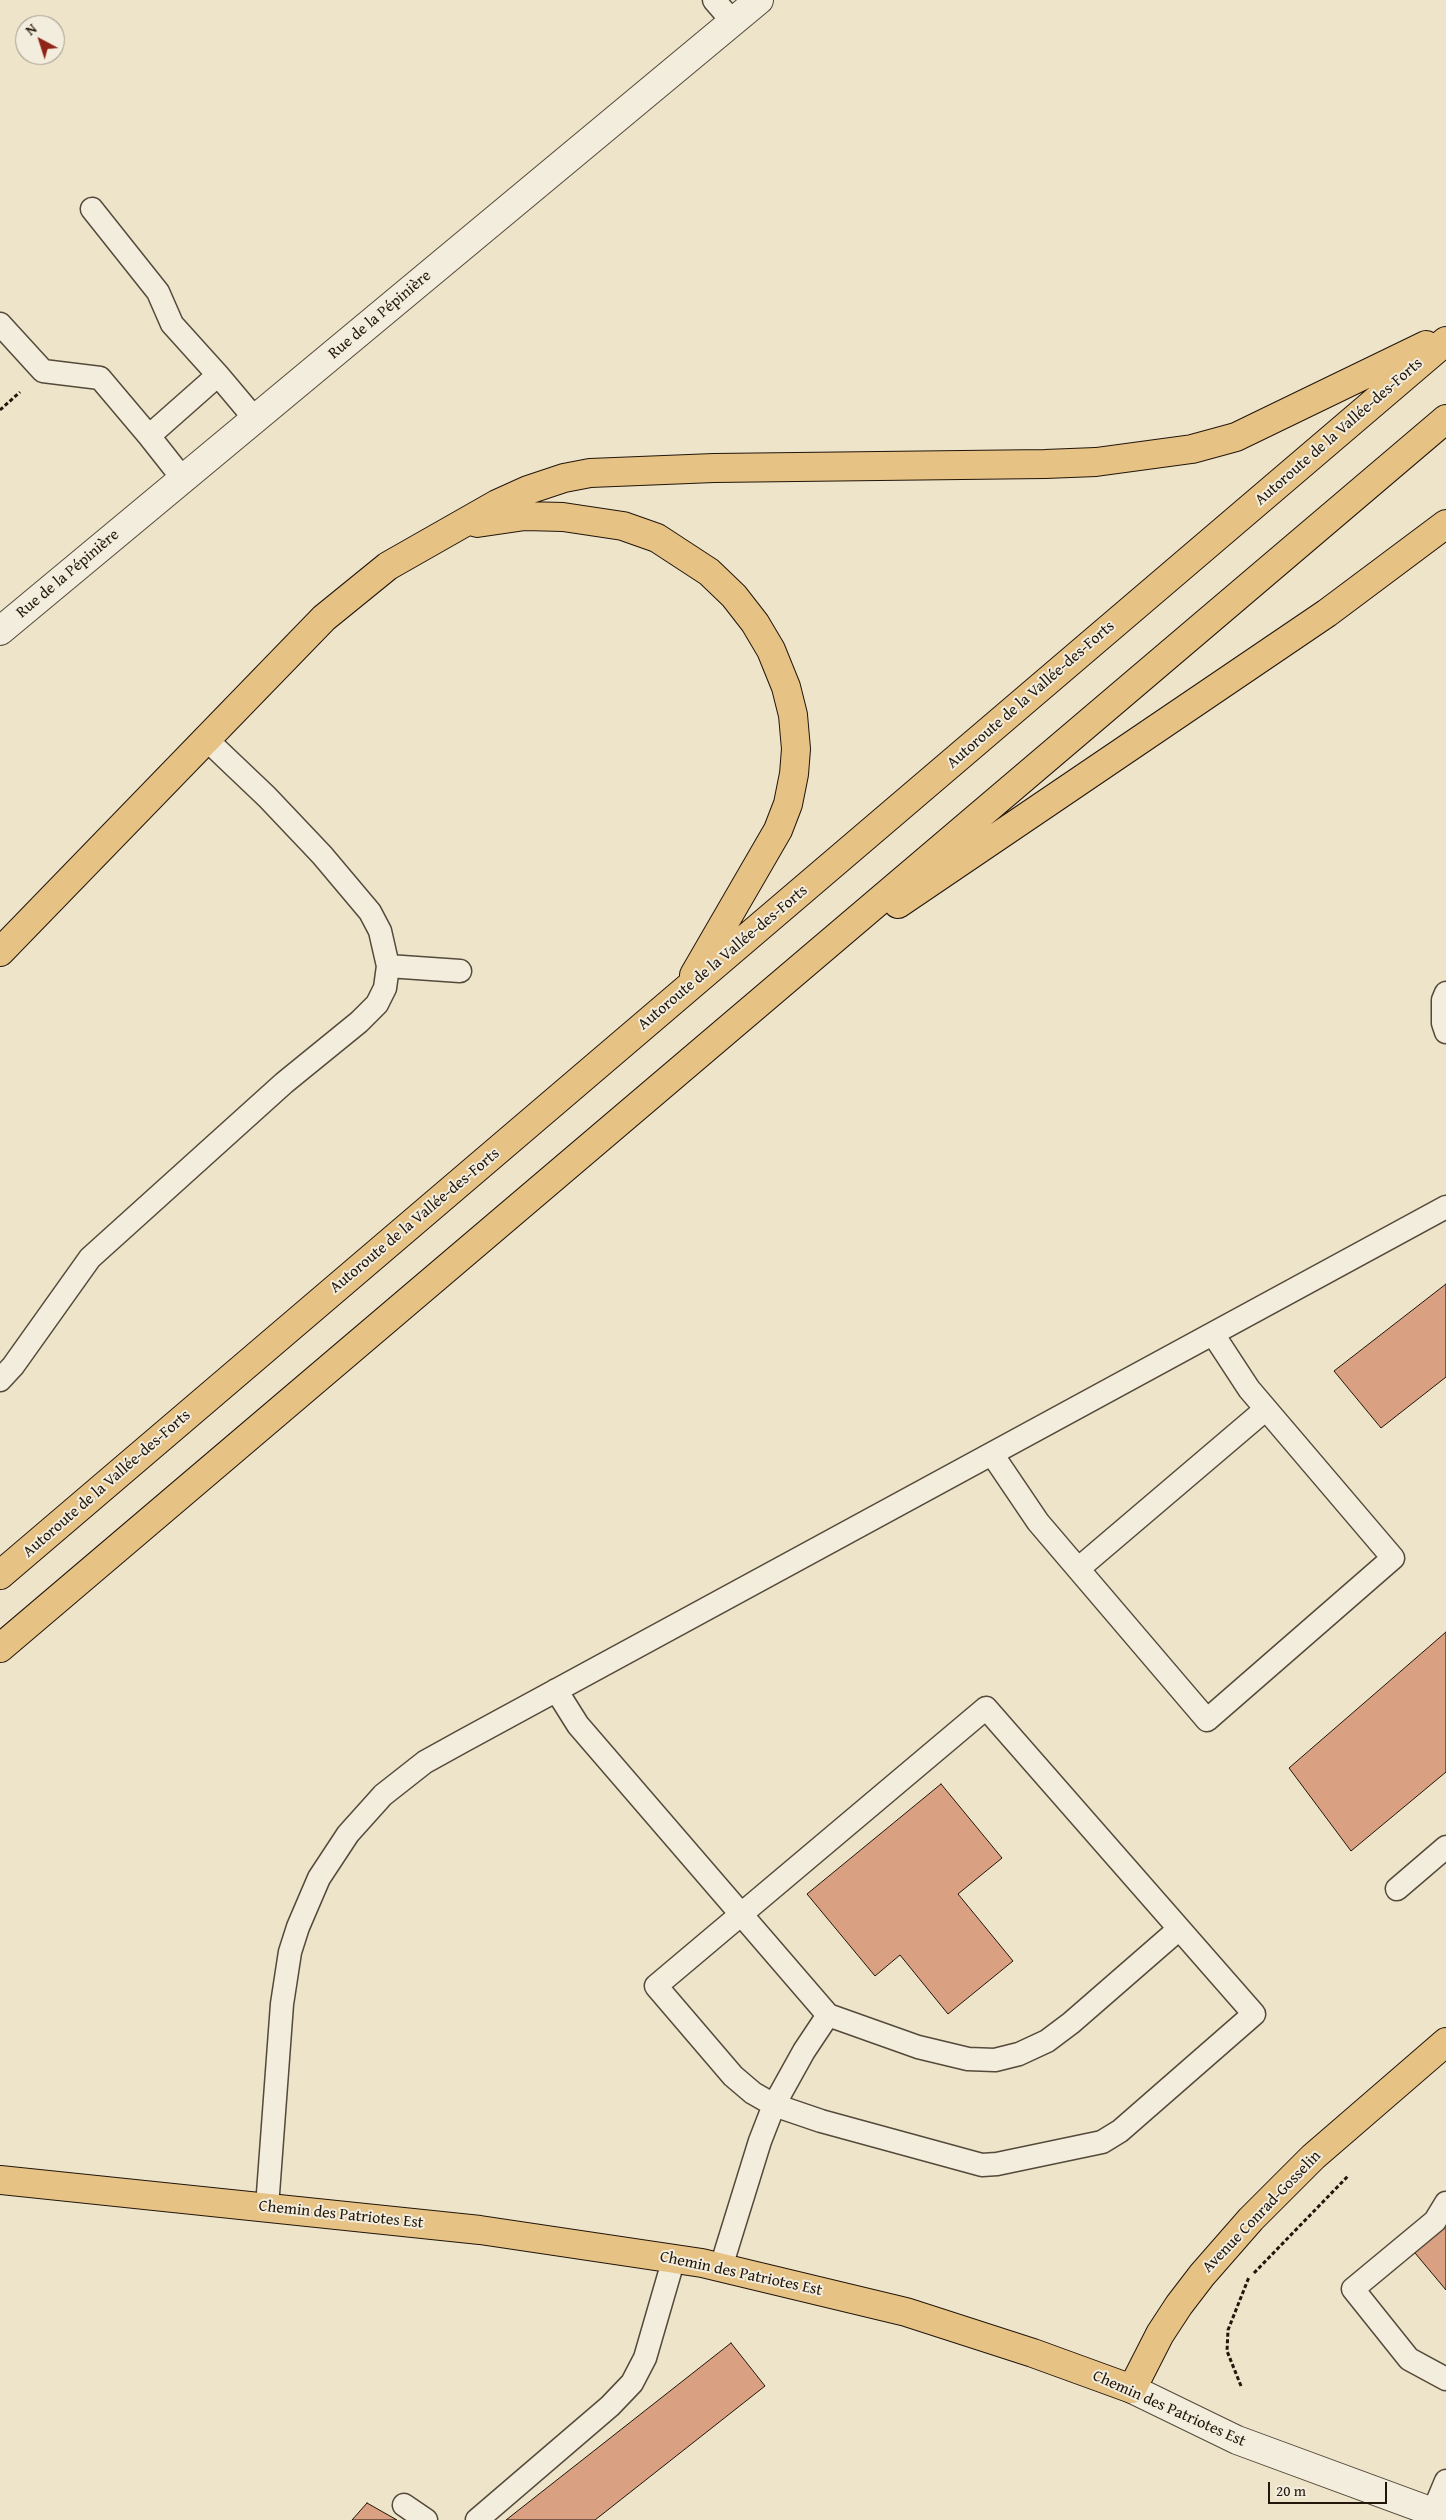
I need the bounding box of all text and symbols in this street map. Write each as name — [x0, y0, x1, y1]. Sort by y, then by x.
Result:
north arrow — [15, 15, 65, 65]
text: N — [21, 19, 41, 40]
street label: Rue de la Pépinière — [325, 266, 435, 364]
street label: Autoroute de la Vallée-des-Forts — [1251, 354, 1427, 510]
street label: Rue de la Pépinière — [13, 525, 123, 623]
street label: Autoroute de la Vallée-des-Forts — [943, 617, 1119, 773]
street label: Autoroute de la Vallée-des-Forts — [634, 881, 812, 1035]
street label: Autoroute de la Vallée-des-Forts — [326, 1144, 504, 1298]
street label: Autoroute de la Vallée-des-Forts — [19, 1406, 195, 1562]
street label: Avenue Conrad-Gosselin — [1199, 2147, 1325, 2277]
street label: Chemin des Patriotes Est — [258, 2197, 424, 2233]
street label: Chemin des Patriotes Est — [658, 2247, 824, 2301]
street label: Chemin des Patriotes Est — [1090, 2367, 1248, 2451]
scale bar — [1271, 2472, 1390, 2504]
text: 20 m — [1276, 2480, 1306, 2501]

